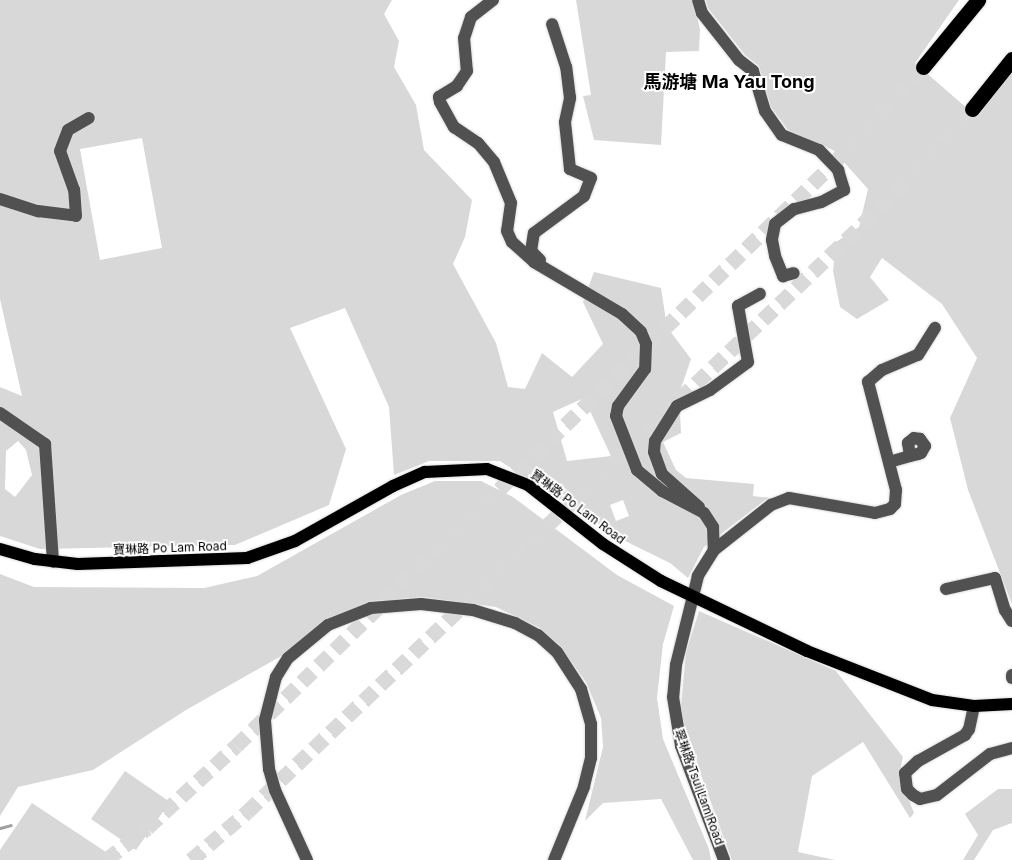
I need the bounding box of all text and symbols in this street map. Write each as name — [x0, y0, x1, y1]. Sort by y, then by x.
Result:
district label: 馬游塘 Ma Yau Tong — [643, 71, 815, 93]
street label: 寶琳路 Po Lam Road — [528, 467, 628, 547]
street label: 寶琳路 Po Lam Road — [113, 539, 227, 557]
street label: 翠琳路 Tsui Lam Road — [671, 727, 727, 847]

